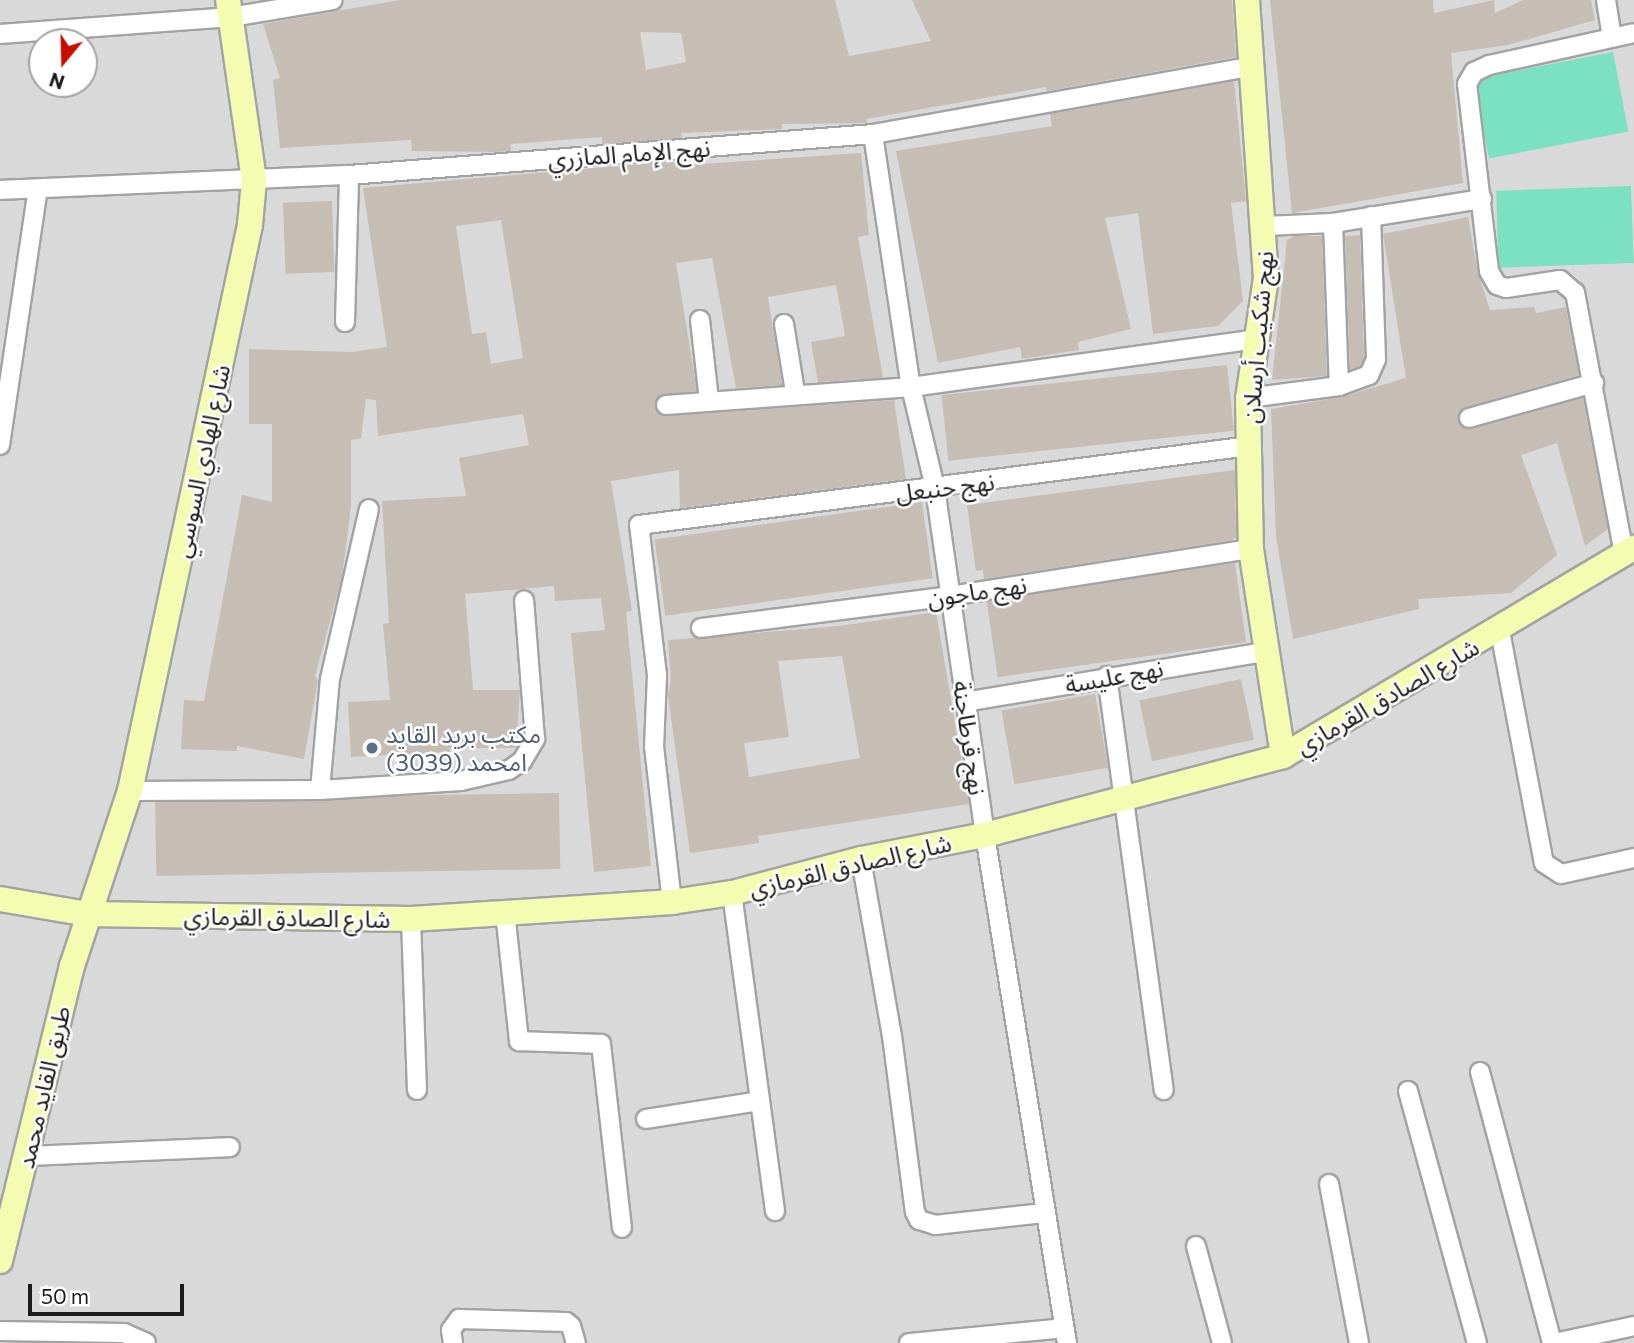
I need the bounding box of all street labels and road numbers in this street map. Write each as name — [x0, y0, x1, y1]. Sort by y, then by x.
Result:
street label: نهج الإمام المازري — [547, 133, 711, 173]
street label: نهج شكيب أرسلان — [1235, 250, 1279, 424]
street label: شارع الهادي السوسي — [166, 362, 236, 560]
street label: نهج حنبعل — [894, 467, 996, 507]
street label: نهج ماجون — [925, 570, 1029, 612]
street label: شارع الصادق القرمازي — [1290, 632, 1484, 760]
street label: نهج عليسة — [1063, 653, 1165, 699]
street label: نهج قرطاجنة — [948, 679, 992, 797]
street label: شارع الصادق القرمازي — [746, 828, 954, 902]
street label: شارع الصادق القرمازي — [183, 901, 391, 933]
street label: طريق القايد محمد — [10, 1003, 76, 1171]

